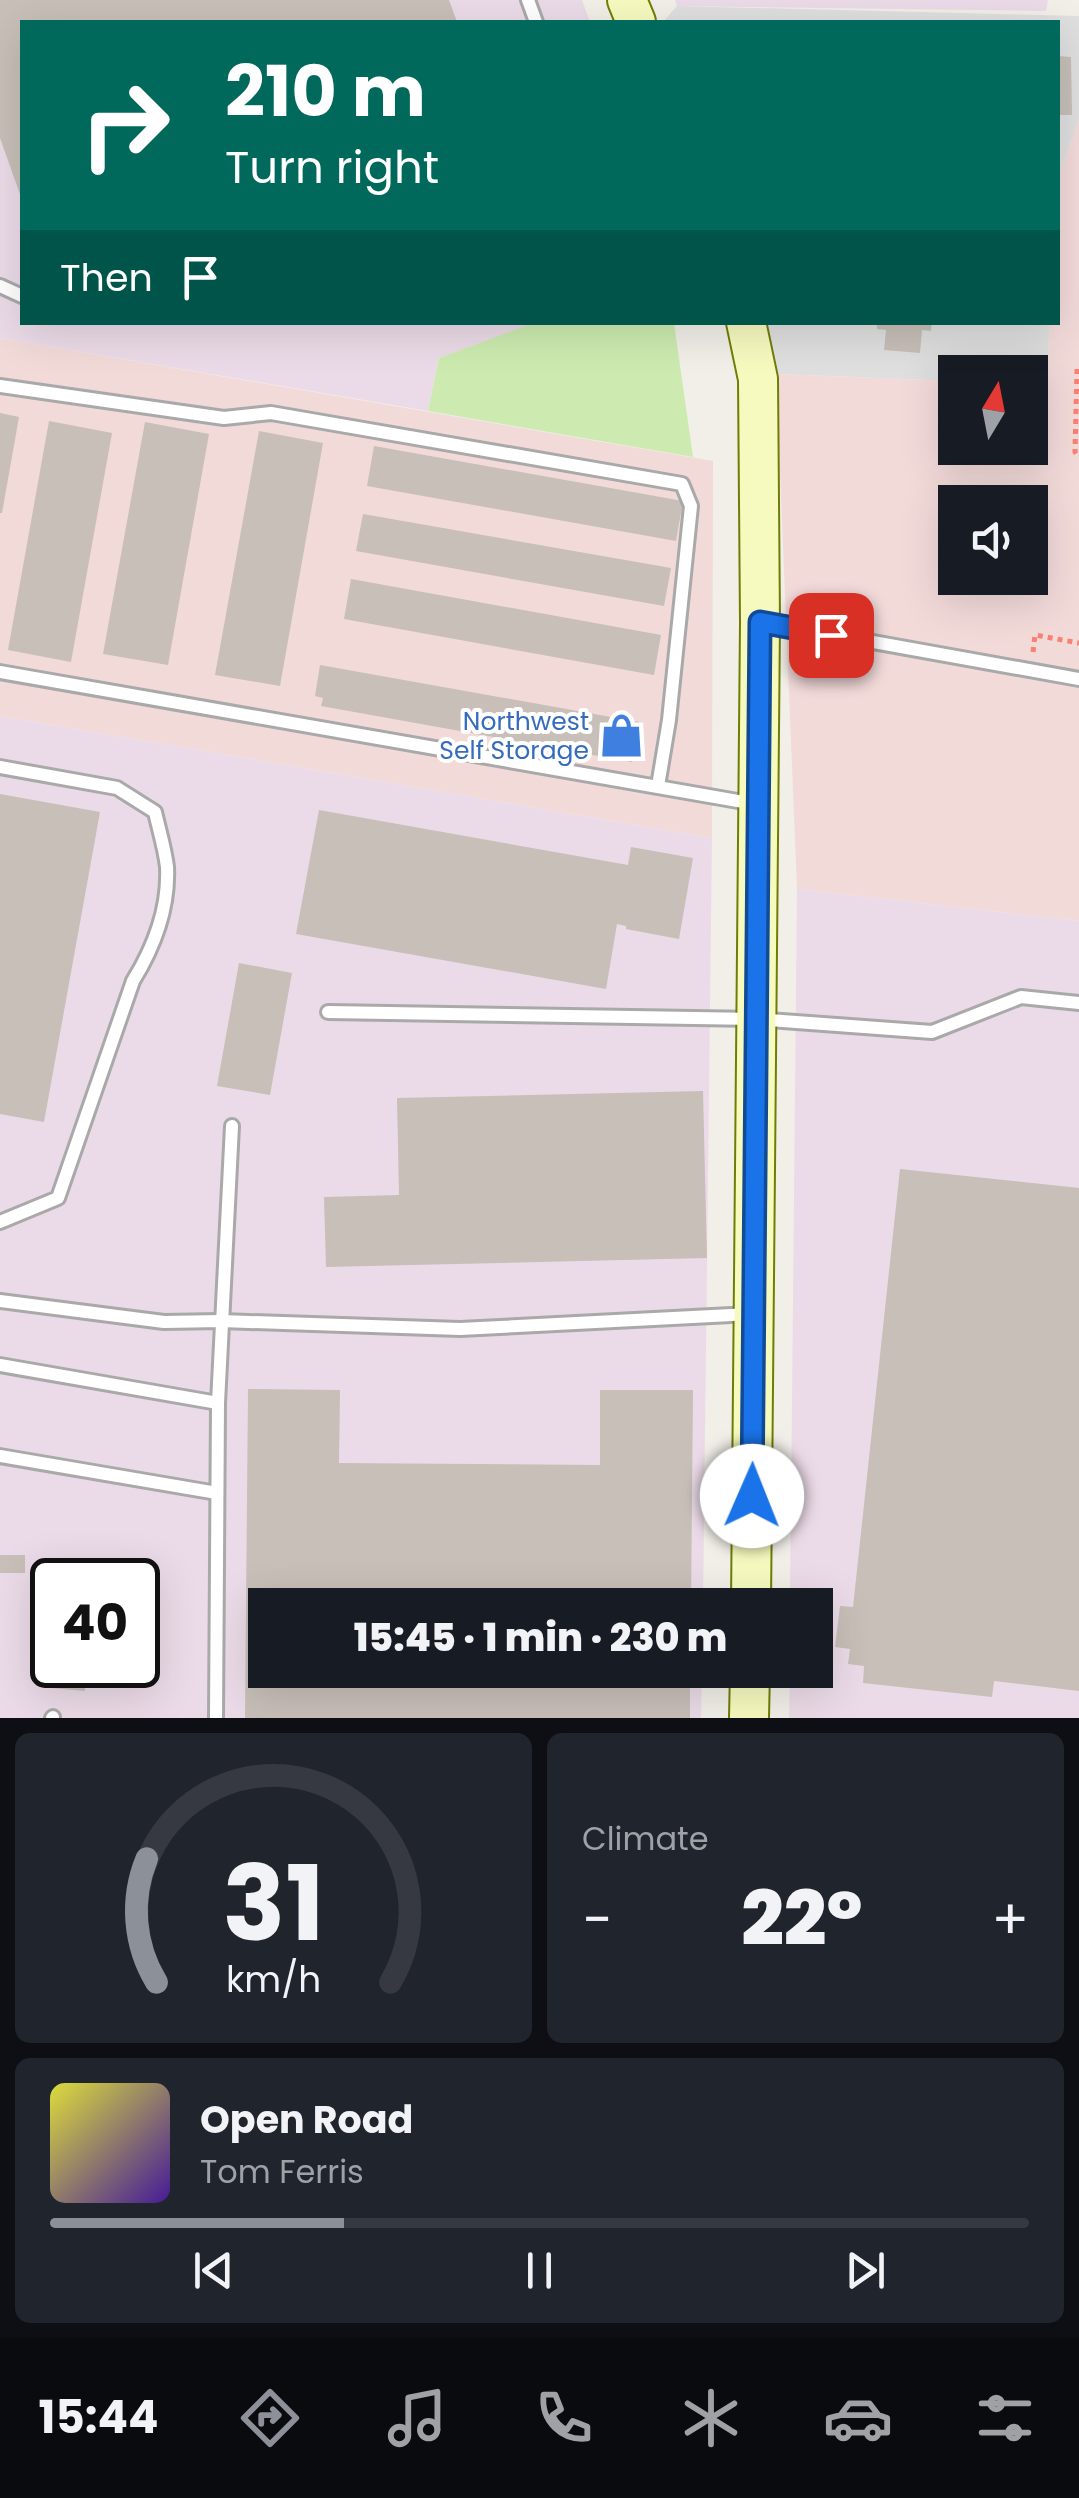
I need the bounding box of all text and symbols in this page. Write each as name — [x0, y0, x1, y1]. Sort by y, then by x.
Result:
text: 210 m — [225, 42, 426, 141]
icon: right — [60, 60, 190, 190]
text: Turn right — [225, 136, 439, 199]
icon: arrive — [173, 250, 228, 305]
text: Then — [60, 251, 153, 304]
north arrow — [938, 355, 1048, 465]
map controls — [938, 355, 1048, 595]
button: sound — [938, 485, 1048, 595]
pin — [789, 593, 874, 678]
icon: arrive — [804, 608, 859, 663]
place label: Northwest Self Storage — [439, 704, 589, 768]
shop icon: Northwest Self Storage — [598, 711, 646, 759]
position arrow — [700, 1444, 804, 1548]
speed limit sign: 40 — [30, 1558, 160, 1688]
text: 15:45 · 1 min · 230 m — [354, 1611, 727, 1664]
text: Climate — [582, 1816, 709, 1861]
text: 31 — [222, 1831, 325, 1976]
text: 22° — [741, 1866, 863, 1971]
text: − — [582, 1881, 612, 1958]
text: + — [991, 1881, 1029, 1958]
text: km/h — [226, 1954, 321, 2005]
text: Open Road — [200, 2093, 413, 2146]
text: Tom Ferris — [200, 2149, 364, 2194]
icon: previous — [186, 2243, 241, 2298]
icon: pause — [512, 2243, 567, 2298]
icon: next — [838, 2243, 893, 2298]
icon: directions — [235, 2383, 305, 2453]
icon: music — [382, 2383, 452, 2453]
icon: phone — [529, 2383, 599, 2453]
icon: climate — [676, 2383, 746, 2453]
icon: car — [823, 2383, 893, 2453]
icon: filters — [970, 2383, 1040, 2453]
text: 15:44 — [39, 2386, 158, 2449]

